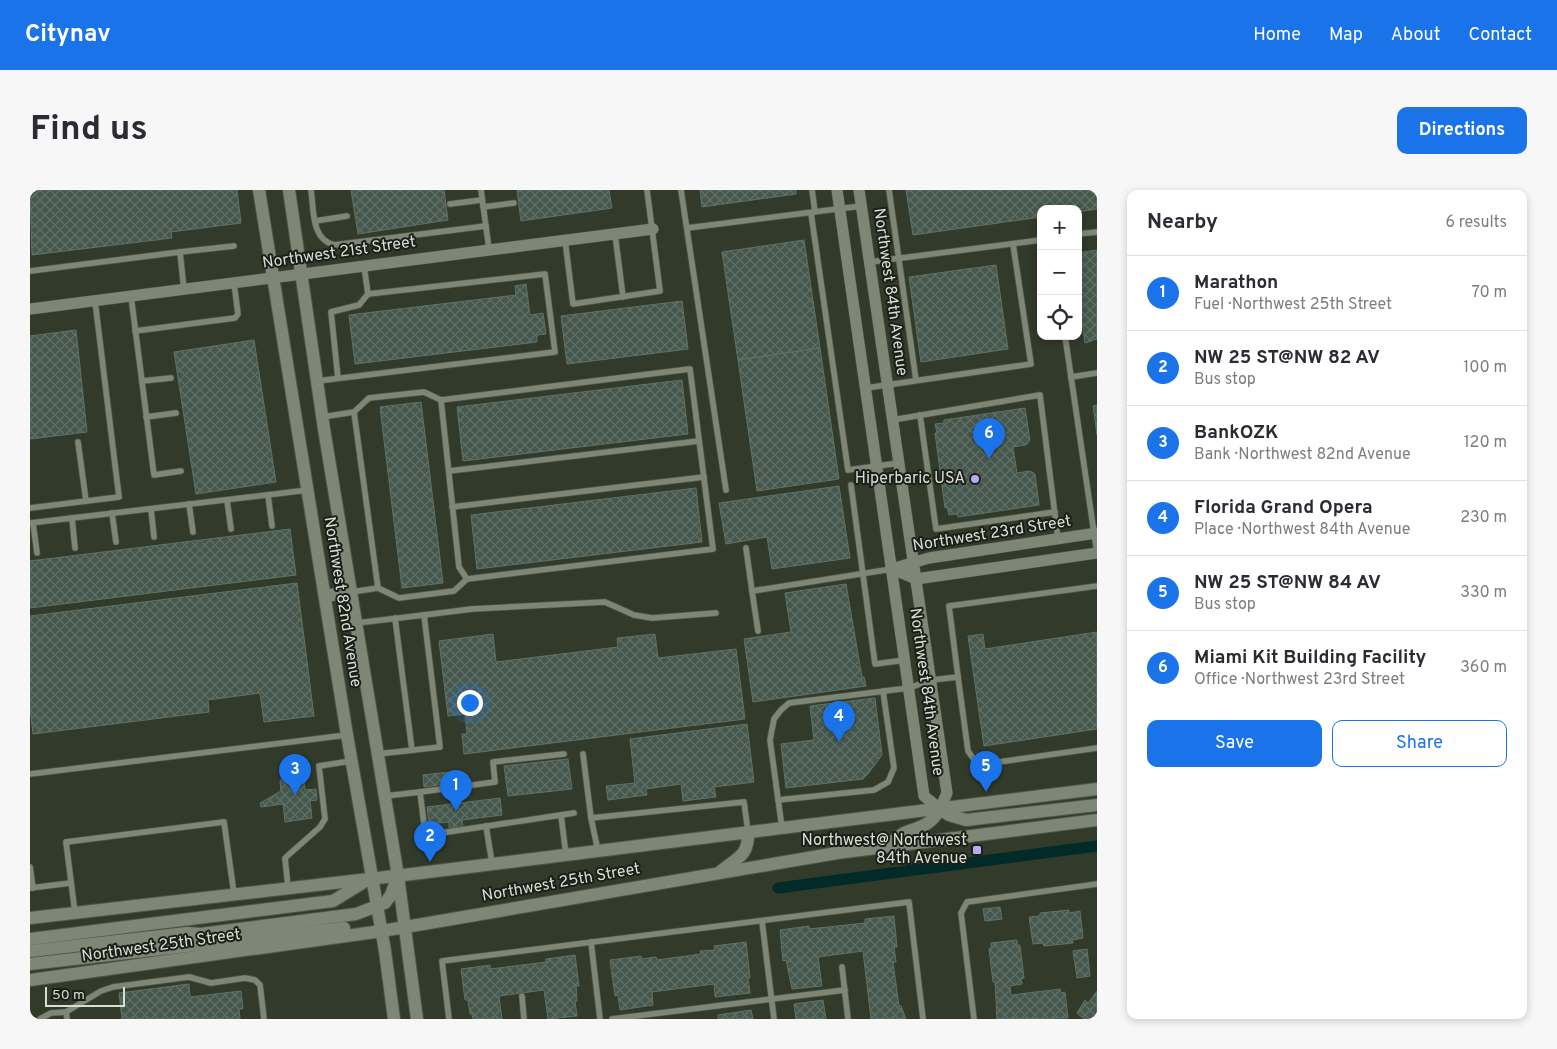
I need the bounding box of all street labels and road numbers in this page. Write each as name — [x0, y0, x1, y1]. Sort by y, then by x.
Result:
street label: Northwest 84th Avenue — [868, 207, 912, 377]
street label: Northwest 21st Street — [261, 232, 417, 274]
street label: Northwest 23rd Street — [911, 512, 1073, 556]
street label: Northwest 82nd Avenue — [319, 515, 365, 689]
street label: Northwest 84th Avenue — [904, 607, 948, 777]
street label: Northwest 25th Street — [480, 859, 642, 907]
street label: Northwest 25th Street — [80, 925, 242, 967]

